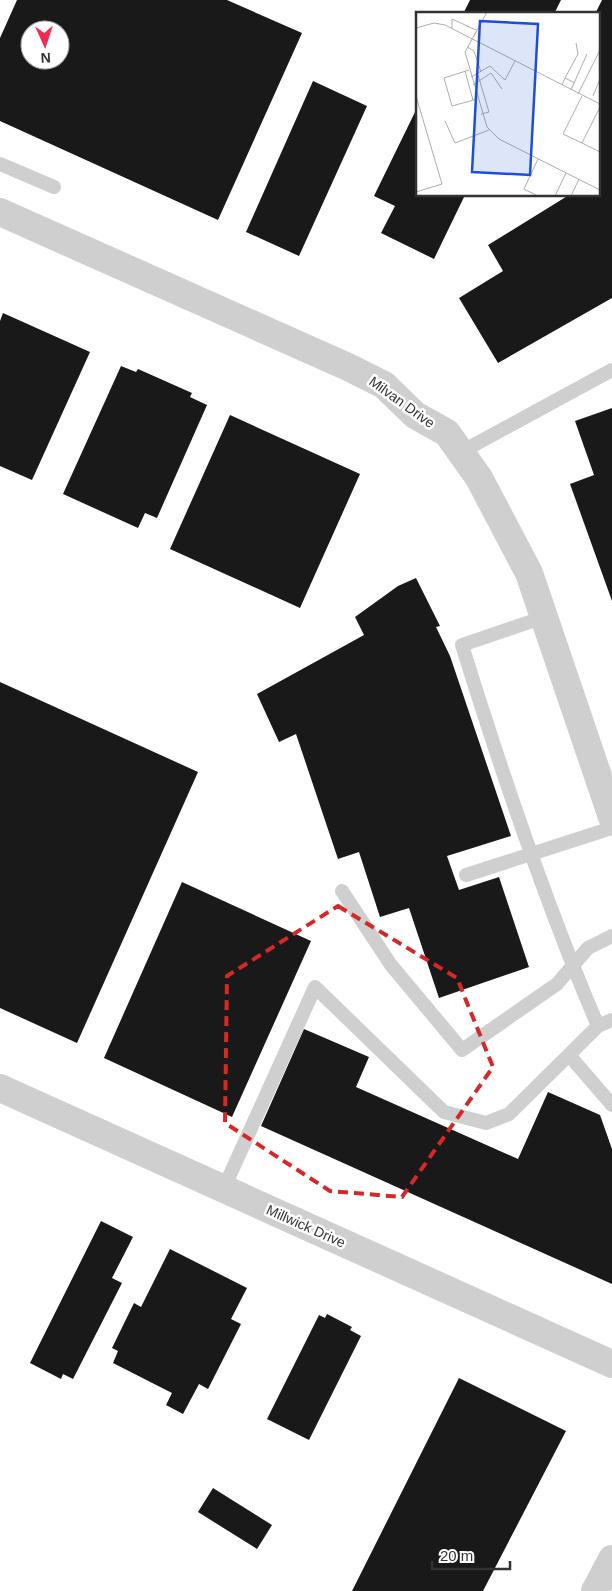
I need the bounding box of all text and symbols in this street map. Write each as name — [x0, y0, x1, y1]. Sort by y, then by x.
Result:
inset map — [416, 12, 600, 196]
north arrow — [20, 20, 70, 70]
text: N — [40, 50, 51, 66]
street label: Milvan Drive — [366, 373, 438, 431]
street label: Millwick Drive — [264, 1201, 348, 1251]
scale bar — [432, 1538, 510, 1570]
text: 20 m — [440, 1547, 473, 1564]

